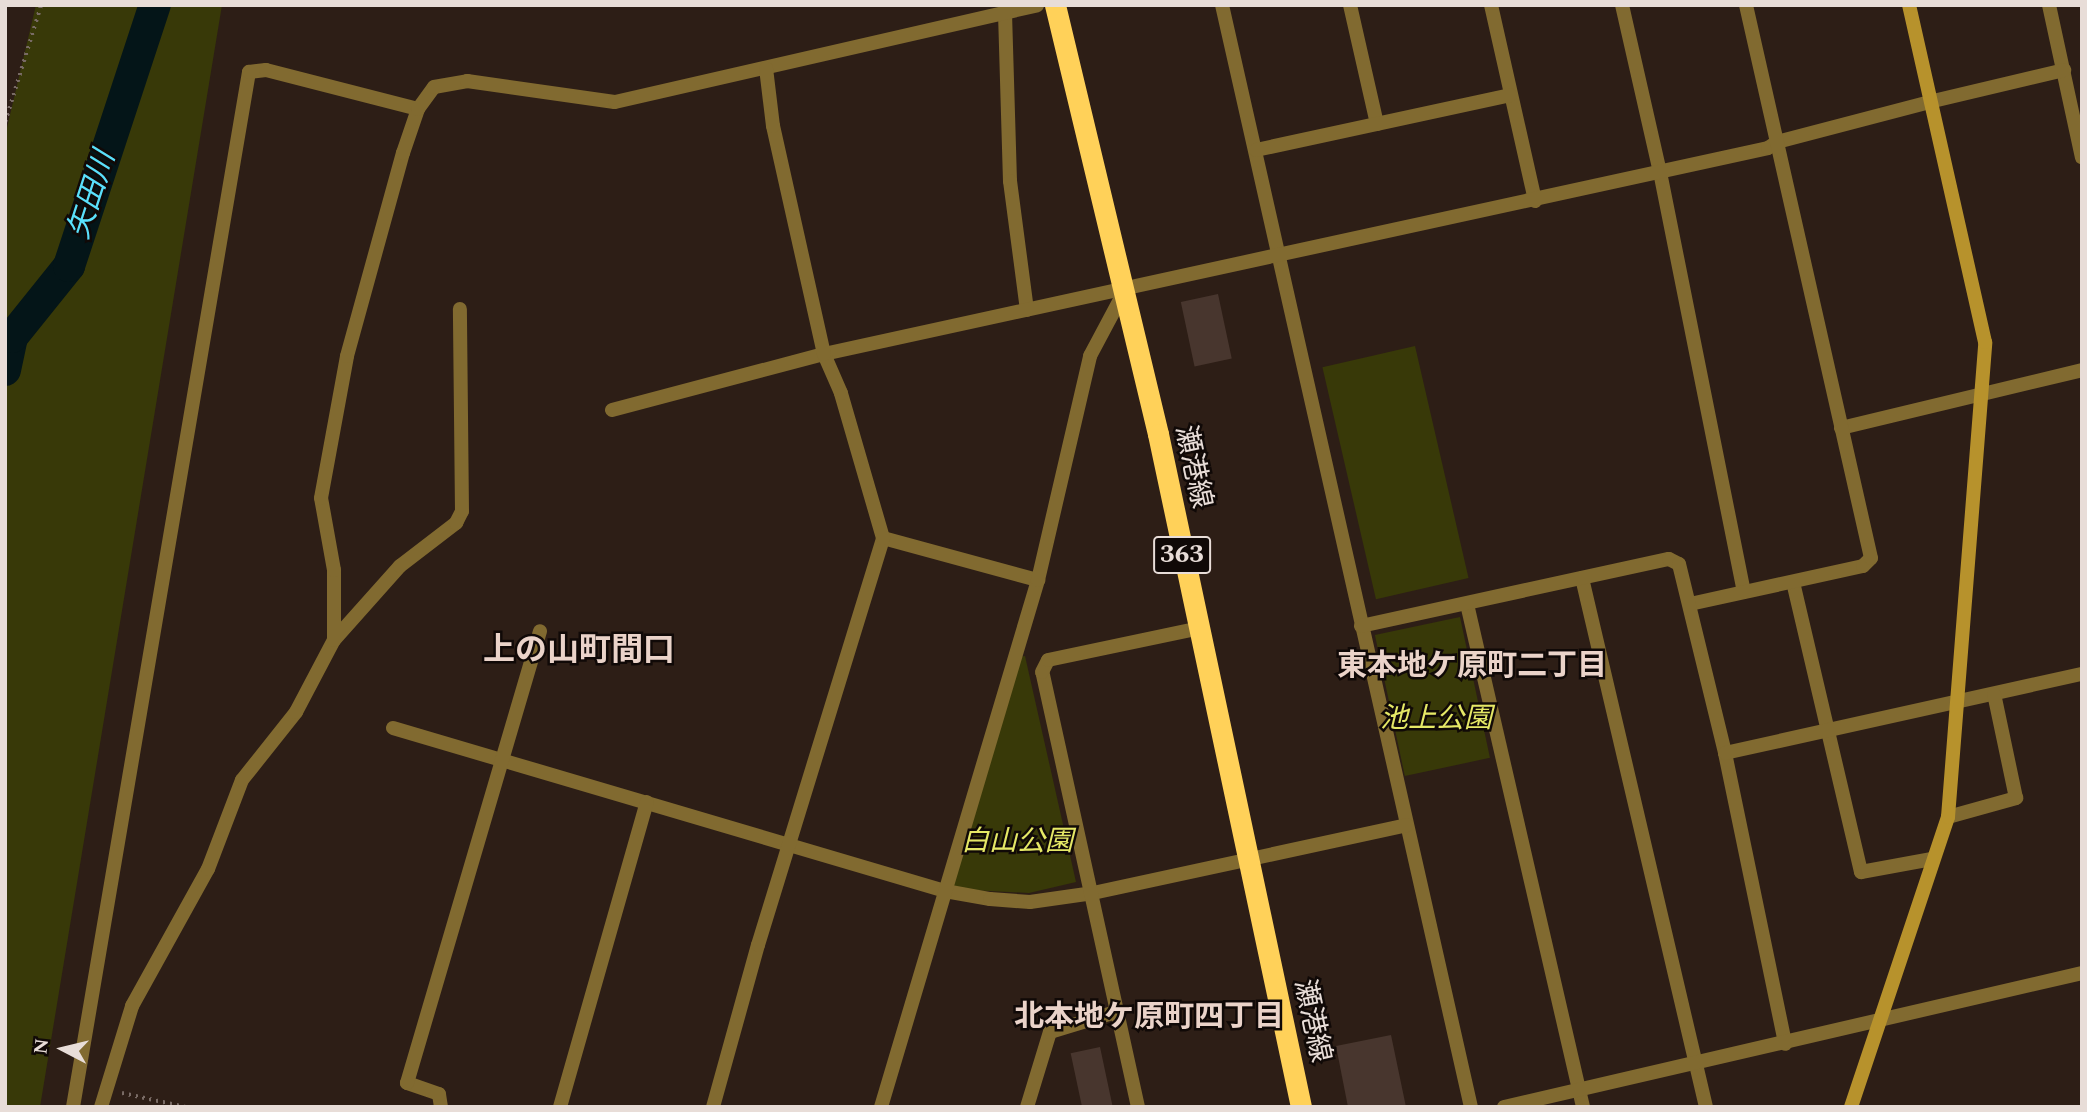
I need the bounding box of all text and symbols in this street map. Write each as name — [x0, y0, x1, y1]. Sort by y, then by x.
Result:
water label: 矢田川 — [61, 147, 123, 243]
street label: 瀬港線 — [1168, 422, 1218, 512]
road number: 363 — [1152, 533, 1212, 578]
district label: 上の山町間口 — [483, 632, 675, 670]
district label: 東本地ケ原町二丁目 — [1337, 648, 1607, 684]
park label: 池上公園 — [1380, 702, 1492, 736]
park label: 白山公園 — [961, 825, 1073, 859]
street label: 瀬港線 — [1287, 976, 1337, 1066]
district label: 北本地ケ原町四丁目 — [1014, 999, 1284, 1035]
north arrow — [28, 1014, 98, 1084]
text: N — [26, 1037, 57, 1056]

